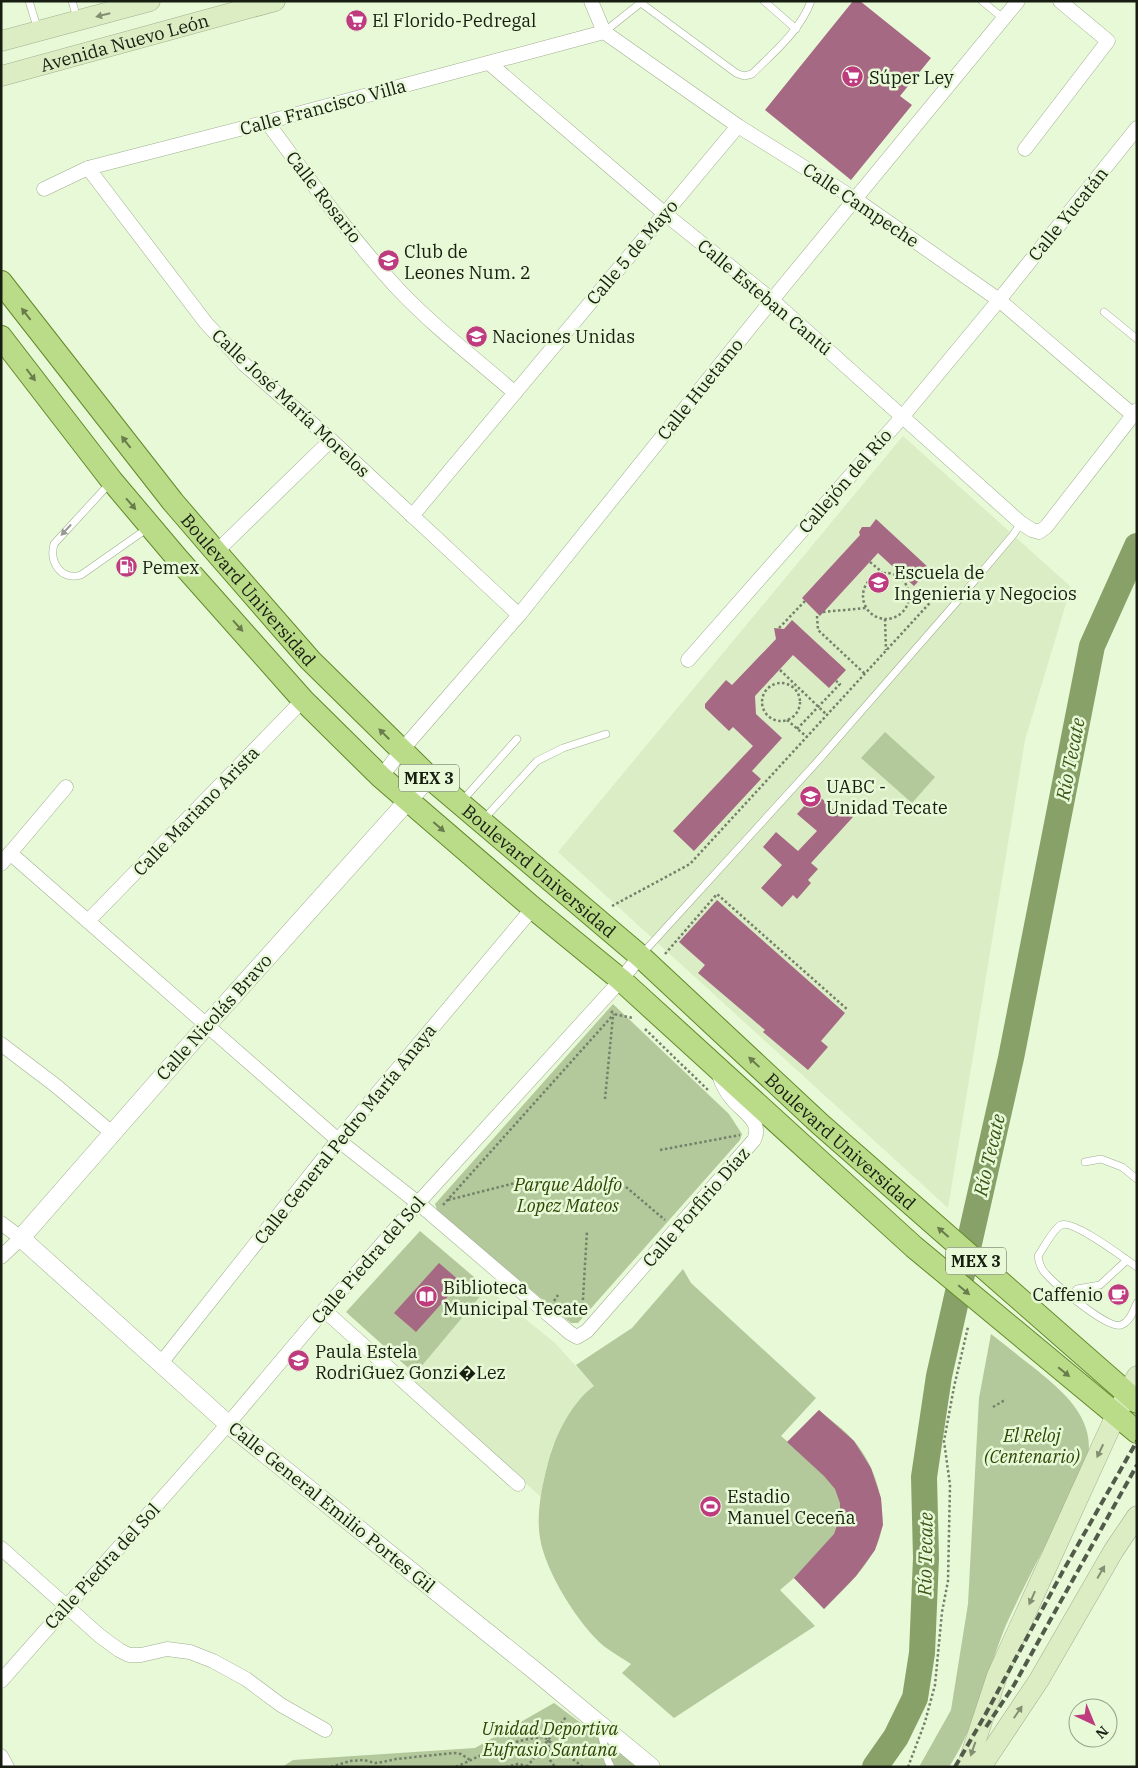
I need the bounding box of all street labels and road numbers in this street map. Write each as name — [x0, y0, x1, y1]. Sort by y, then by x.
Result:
street label: Avenida Nuevo León — [38, 8, 211, 76]
street label: Calle Francisco Villa — [237, 74, 409, 140]
street label: Calle Rosario — [281, 146, 367, 248]
street label: Calle Campeche — [798, 158, 924, 252]
street label: Calle Yucatán — [1023, 162, 1113, 266]
street label: Calle 5 de Mayo — [581, 195, 683, 309]
street label: Calle Esteban Cantú — [693, 234, 837, 360]
street label: Calle José María Morelos — [207, 324, 375, 482]
street label: Calle Huetamo — [652, 333, 748, 445]
street label: Callejón del Río — [793, 424, 897, 538]
street label: Boulevard Universidad — [176, 509, 321, 670]
street label: Calle Mariano Arista — [128, 741, 264, 881]
road number: MEX 3 — [399, 764, 459, 791]
street label: Boulevard Universidad — [458, 799, 621, 942]
street label: Calle Nicolás Bravo — [151, 949, 277, 1085]
street label: Calle General Pedro María Anaya — [249, 1019, 441, 1249]
street label: Boulevard Universidad — [761, 1068, 921, 1214]
street label: Calle Porfirio Díaz — [637, 1142, 755, 1272]
street label: Calle Piedra del Sol — [306, 1191, 430, 1329]
road number: MEX 3 — [946, 1248, 1006, 1274]
street label: Calle General Emilio Portes Gil — [224, 1417, 440, 1597]
street label: Calle Piedra del Sol — [39, 1498, 165, 1634]

